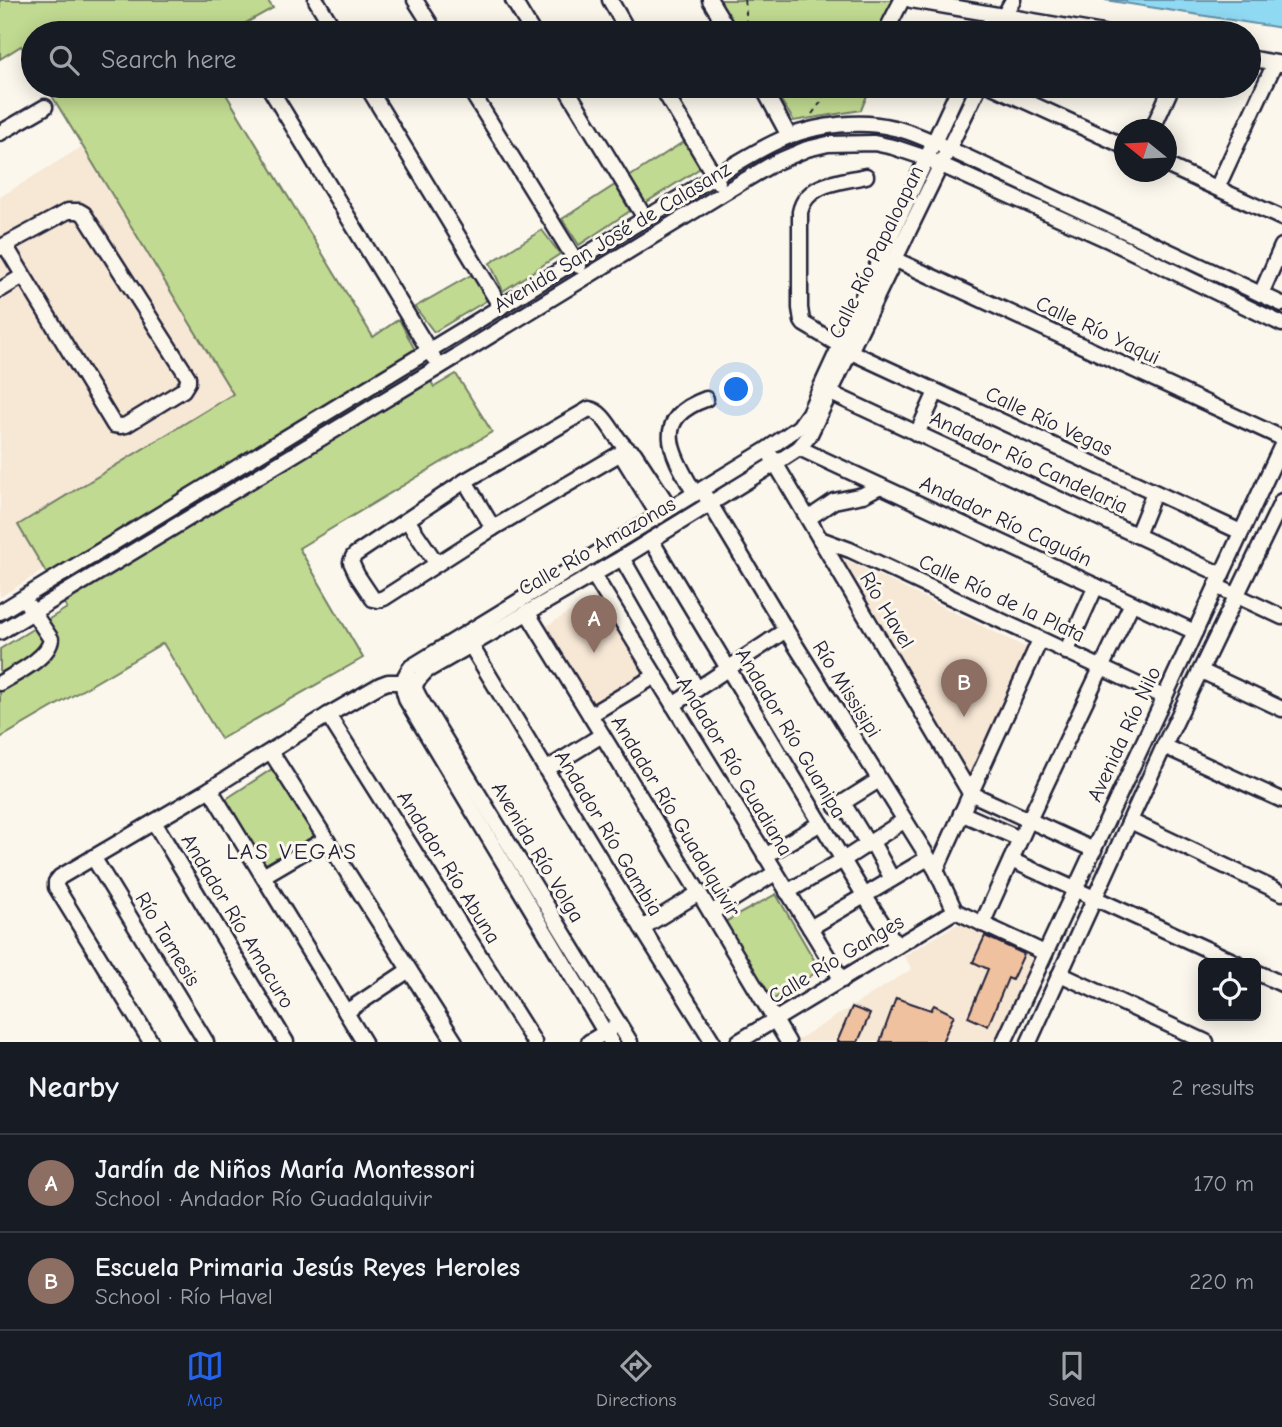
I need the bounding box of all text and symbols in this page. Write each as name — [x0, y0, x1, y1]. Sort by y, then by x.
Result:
search box — [21, 21, 1261, 98]
icon: search — [45, 41, 83, 79]
text: Search here — [101, 45, 236, 75]
north arrow — [1114, 119, 1177, 182]
street label: Avenida San José de Calasanz — [489, 157, 735, 317]
street label: Calle Río Papaloapan — [824, 161, 928, 343]
street label: Calle Río Yaqui — [1032, 291, 1164, 369]
your location — [719, 372, 753, 406]
street label: Calle Río Vegas — [982, 381, 1116, 461]
street label: Andador Río Candelaria — [926, 406, 1132, 518]
street label: Andador Río Caguán — [916, 471, 1096, 571]
street label: Calle Río Amazonas — [514, 491, 680, 601]
street label: Calle Río de la Plata — [915, 549, 1089, 647]
street label: Río Havel — [855, 567, 919, 653]
pin: A — [571, 595, 617, 653]
street label: Río Missisipi — [808, 636, 886, 742]
street label: Andador Río Guanipa — [731, 644, 851, 822]
pin: B — [941, 659, 987, 717]
street label: Avenida Río Nilo — [1082, 663, 1166, 805]
street label: Andador Río Guadiana — [672, 672, 798, 860]
street label: Andador Río Guadalquivir — [606, 711, 746, 921]
street label: Andador Río Gambia — [550, 746, 668, 920]
street label: Avenida Río Volga — [487, 777, 589, 927]
street label: Andador Río Abuna — [392, 786, 506, 948]
street label: Andador Río Amacuro — [176, 829, 300, 1013]
district label: LAS VEGAS — [226, 838, 358, 865]
street label: Río Tamesis — [131, 888, 205, 990]
street label: Calle Río Ganges — [764, 909, 908, 1009]
map controls — [1198, 958, 1261, 1021]
button: locate — [1198, 958, 1261, 1021]
text: Nearby — [28, 1070, 119, 1105]
text: 2 results — [1172, 1074, 1254, 1101]
text: Jardín de Niños María Montessori — [95, 1155, 475, 1185]
text: A — [45, 1170, 57, 1197]
text: 170 m — [1193, 1170, 1254, 1197]
text: School · Andador Río Guadalquivir — [95, 1185, 432, 1212]
text: Escuela Primaria Jesús Reyes Heroles — [95, 1253, 520, 1283]
text: B — [44, 1268, 58, 1295]
text: 220 m — [1189, 1268, 1254, 1295]
text: School · Río Havel — [95, 1283, 273, 1310]
tab: Map — [186, 1347, 224, 1411]
tab: Directions — [596, 1347, 676, 1411]
tab: Saved — [1049, 1347, 1096, 1411]

